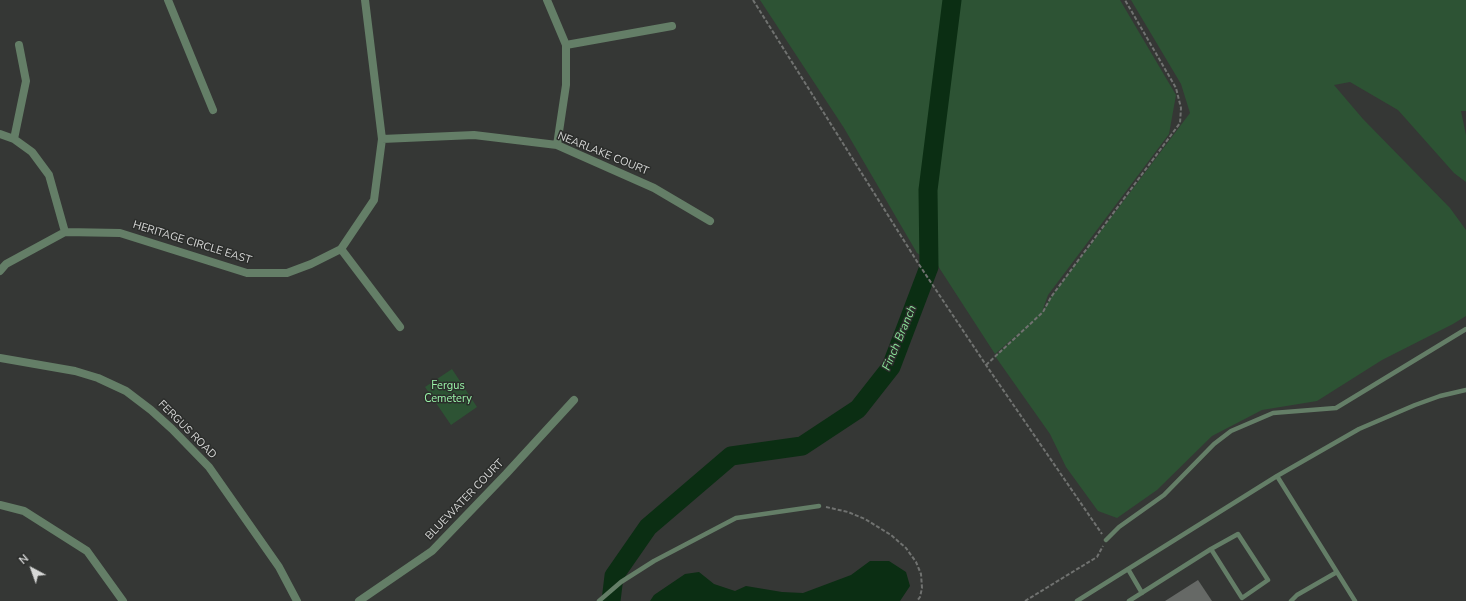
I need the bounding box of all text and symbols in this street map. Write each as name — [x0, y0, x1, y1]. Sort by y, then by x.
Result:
street label: NEARLAKE COURT — [556, 130, 650, 178]
street label: HERITAGE CIRCLE EAST — [131, 219, 253, 267]
water label: Finch Branch — [880, 303, 920, 373]
park label: Fergus Cemetery — [424, 379, 472, 405]
street label: FERGUS ROAD — [155, 398, 219, 462]
street label: BLUEWATER COURT — [423, 457, 507, 543]
north arrow — [12, 549, 52, 589]
text: N — [16, 551, 32, 568]

